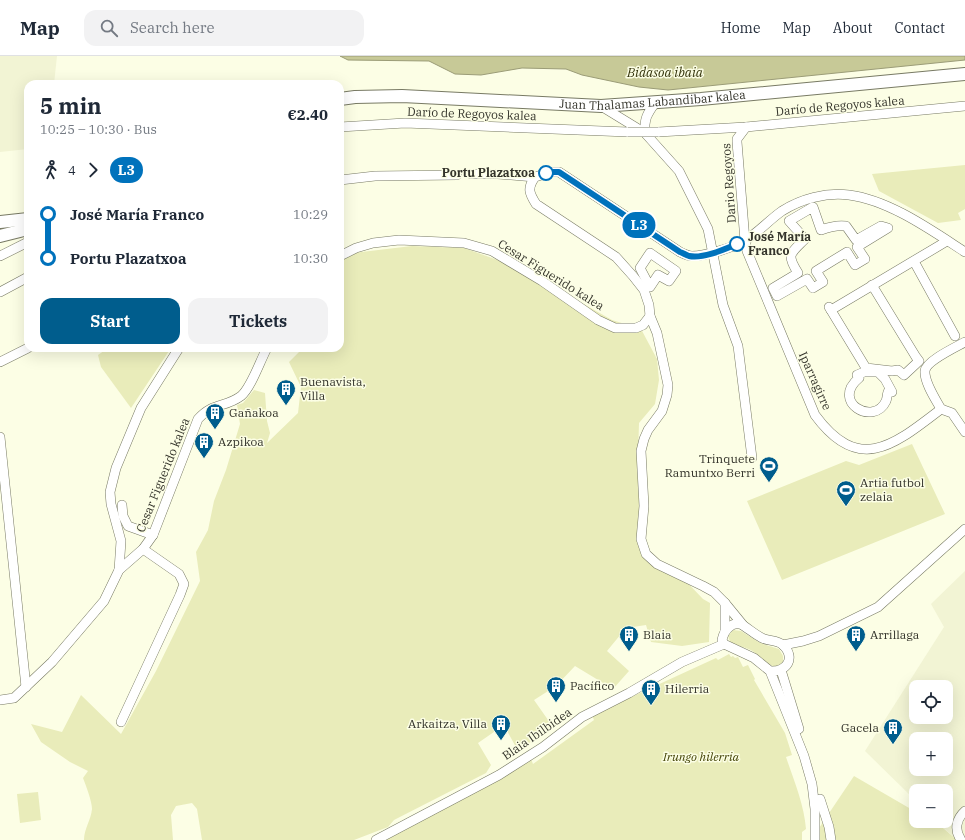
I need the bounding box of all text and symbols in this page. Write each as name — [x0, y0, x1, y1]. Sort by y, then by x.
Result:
search box — [84, 10, 364, 46]
text: Map — [20, 16, 60, 40]
icon: search — [98, 17, 120, 39]
text: Search here — [130, 18, 214, 37]
text: Home — [721, 19, 760, 37]
text: Map — [782, 19, 811, 37]
text: About — [833, 19, 872, 37]
text: Contact — [894, 19, 945, 37]
water label: Bidasoa ibaia — [626, 64, 703, 81]
street label: Juan Thalamas Labandibar kalea — [559, 87, 747, 113]
text: 5 min — [40, 91, 102, 120]
street label: Darío de Regoyos kalea — [775, 92, 906, 119]
street label: Darío de Regoyos kalea — [407, 104, 537, 123]
text: €2.40 — [287, 105, 328, 124]
text: 10:25 – 10:30 · Bus — [40, 121, 157, 138]
street label: Dario Regoyos — [718, 142, 739, 223]
icon: walk — [40, 159, 62, 181]
icon: forward — [82, 159, 104, 181]
text: L3 — [118, 161, 135, 179]
text: 4 — [68, 162, 76, 179]
place label: Portu Plazatxoa — [442, 165, 535, 180]
marker: Portu Plazatxoa — [538, 165, 554, 181]
text: José María Franco — [70, 205, 204, 224]
text: 10:29 — [293, 206, 328, 223]
line badge: L3 — [621, 212, 657, 238]
text: L3 — [630, 216, 648, 234]
place label: José María Franco — [748, 229, 811, 258]
street label: Cesar Figuerido kalea — [495, 236, 607, 314]
marker: José María Franco — [729, 236, 745, 252]
text: Portu Plazatxoa — [70, 249, 187, 268]
text: 10:30 — [293, 250, 328, 267]
button: Start — [40, 298, 180, 344]
button: Tickets — [188, 298, 328, 344]
street label: Iparragirre — [796, 349, 835, 412]
place label: Buenavista, Villa — [300, 374, 366, 403]
building icon: Buenavista, Villa — [275, 378, 297, 406]
building icon: Gañakoa — [204, 402, 226, 430]
place label: Gañakoa — [229, 405, 279, 420]
street label: Cesar Figuerido kalea — [133, 415, 193, 534]
building icon: Azpikoa — [193, 431, 215, 459]
place label: Azpikoa — [218, 434, 264, 449]
place label: Trinquete Ramuntxo Berri — [665, 451, 755, 480]
sports icon: Trinquete Ramuntxo Berri — [758, 455, 780, 483]
place label: Artia futbol zelaia — [860, 475, 925, 504]
sports icon: Artia futbol zelaia — [835, 479, 857, 507]
building icon: Blaia — [618, 624, 640, 652]
building icon: Arrillaga — [845, 624, 867, 652]
place label: Blaia — [643, 627, 672, 642]
place label: Arrillaga — [870, 627, 920, 642]
building icon: Pacífico — [545, 675, 567, 703]
place label: Pacífico — [570, 678, 615, 693]
building icon: Hilerria — [640, 678, 662, 706]
map controls — [909, 680, 953, 828]
button: locate — [909, 680, 953, 724]
place label: Hilerria — [665, 681, 710, 696]
street label: Blaia Ibilbidea — [499, 704, 575, 763]
building icon: Arkaitza, Villa — [490, 713, 512, 741]
place label: Arkaitza, Villa — [408, 716, 487, 731]
building icon: Gacela — [882, 717, 904, 745]
place label: Gacela — [841, 720, 879, 735]
button: + — [909, 732, 953, 776]
park label: Irungo hilerria — [662, 749, 740, 764]
button: − — [909, 784, 953, 828]

